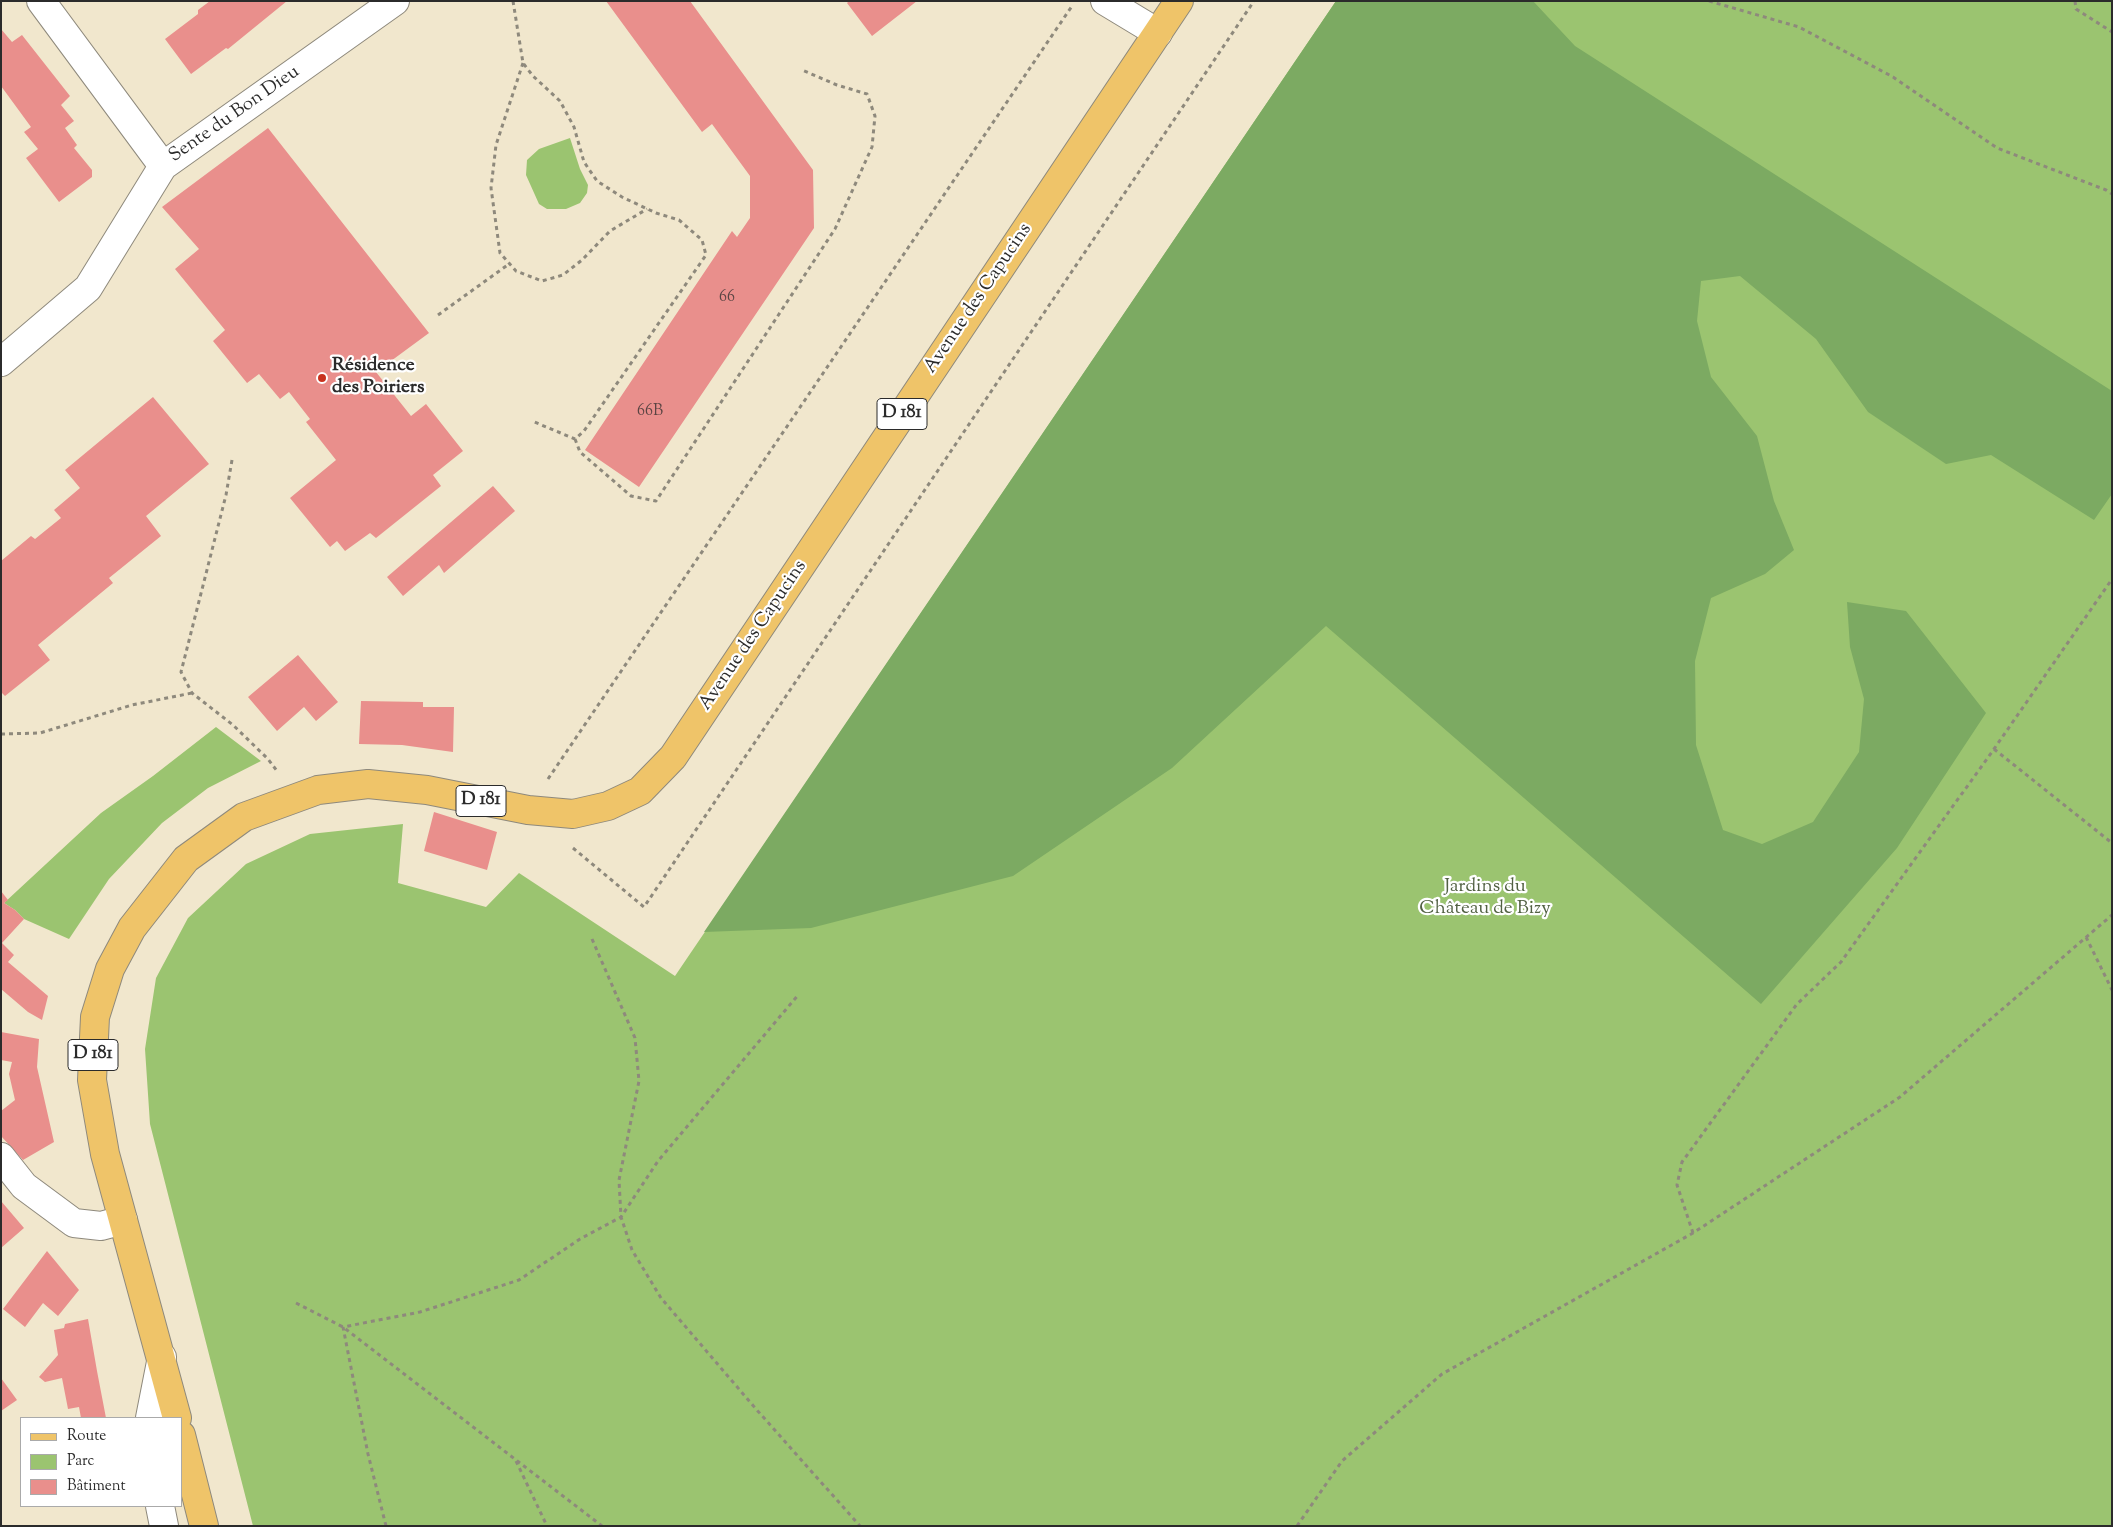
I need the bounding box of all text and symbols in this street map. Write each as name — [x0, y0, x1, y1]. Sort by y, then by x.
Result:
street label: Sente du Bon Dieu — [165, 62, 305, 168]
street label: Avenue des Capucins — [920, 220, 1038, 378]
house number: 66 — [719, 288, 735, 308]
place label: Résidence des Poiriers — [332, 356, 424, 400]
marker: Résidence des Poiriers — [316, 372, 328, 384]
road number: D 181 — [877, 398, 927, 429]
house number: 66B — [637, 402, 663, 422]
street label: Avenue des Capucins — [695, 557, 813, 715]
road number: D 181 — [456, 786, 506, 816]
park label: Jardins du Château de Bizy — [1419, 877, 1551, 921]
road number: D 181 — [68, 1040, 118, 1070]
legend — [20, 1417, 182, 1507]
text: Route — [67, 1426, 106, 1447]
text: Parc — [67, 1451, 94, 1472]
text: Bâtiment — [67, 1476, 126, 1497]

